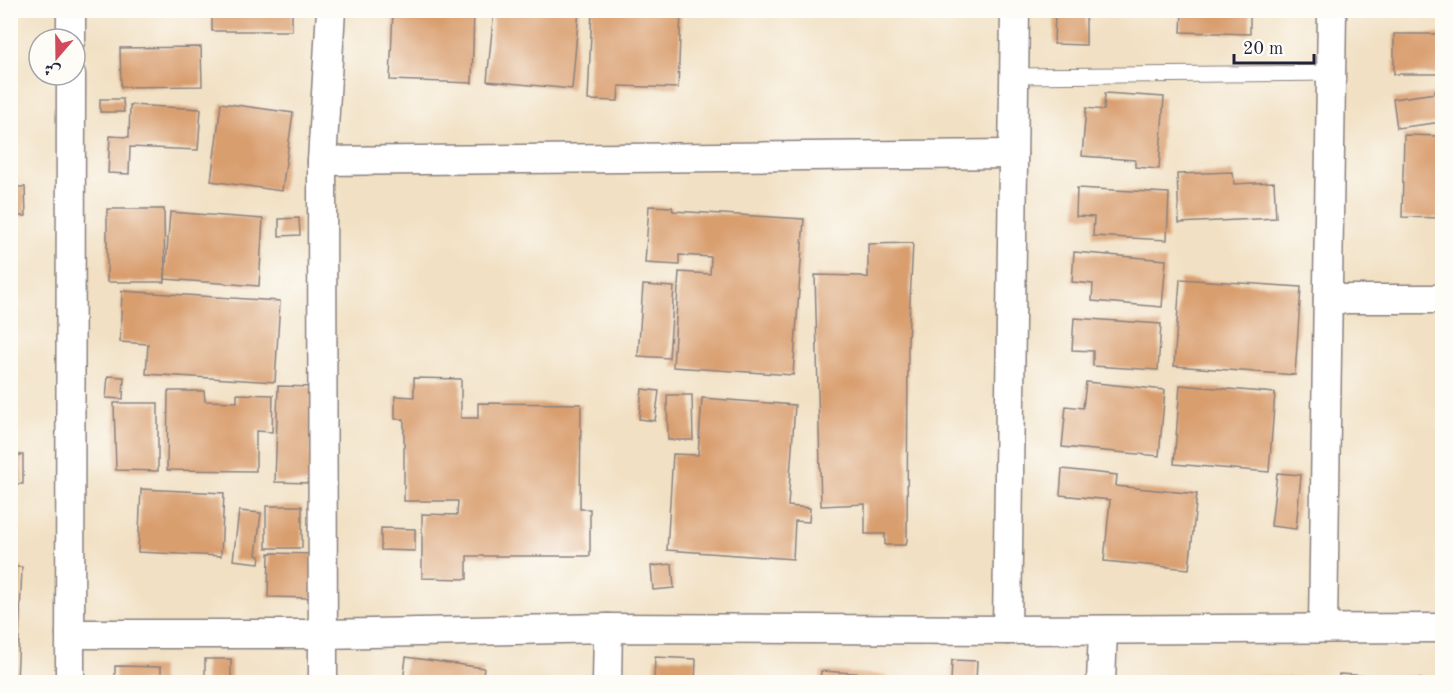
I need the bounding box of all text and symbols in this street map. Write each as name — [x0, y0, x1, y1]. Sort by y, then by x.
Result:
north arrow — [27, 27, 87, 87]
scale bar — [1234, 27, 1314, 65]
text: 20 m — [1243, 40, 1283, 58]
text: ش — [42, 59, 63, 79]

